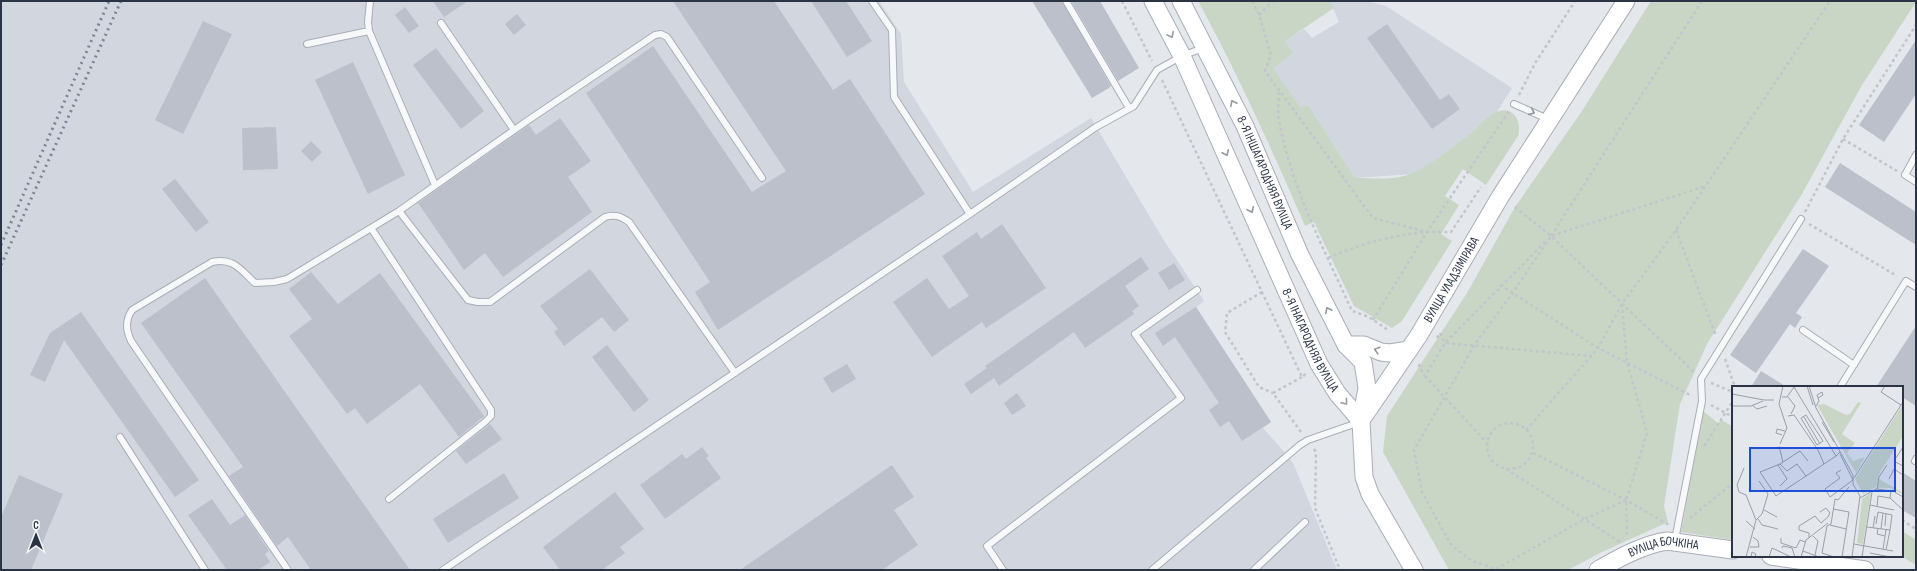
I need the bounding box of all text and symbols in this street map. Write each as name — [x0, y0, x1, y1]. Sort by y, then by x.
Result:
one-way arrow — [1166, 31, 1174, 39]
one-way arrow — [1231, 99, 1238, 107]
one-way arrow — [1528, 107, 1535, 115]
street label: 8-Я ІНШАГАРОДНЯЯ ВУЛІЦА — [1233, 113, 1296, 232]
one-way arrow — [1221, 149, 1229, 156]
one-way arrow — [1246, 206, 1254, 213]
street label: ВУЛІЦА УЛАДЗІМІРАВА — [1420, 234, 1483, 325]
street label: 8-Я ІНАГАРОДНЯЯ ВУЛІЦА — [1278, 286, 1343, 395]
one-way arrow — [1326, 306, 1333, 314]
one-way arrow — [1374, 346, 1381, 355]
inset map — [1732, 386, 1903, 557]
one-way arrow — [1340, 397, 1347, 404]
north arrow — [16, 515, 56, 555]
text: С — [33, 519, 39, 532]
street label: ВУЛІЦА БОЧКІНА — [1625, 533, 1700, 561]

